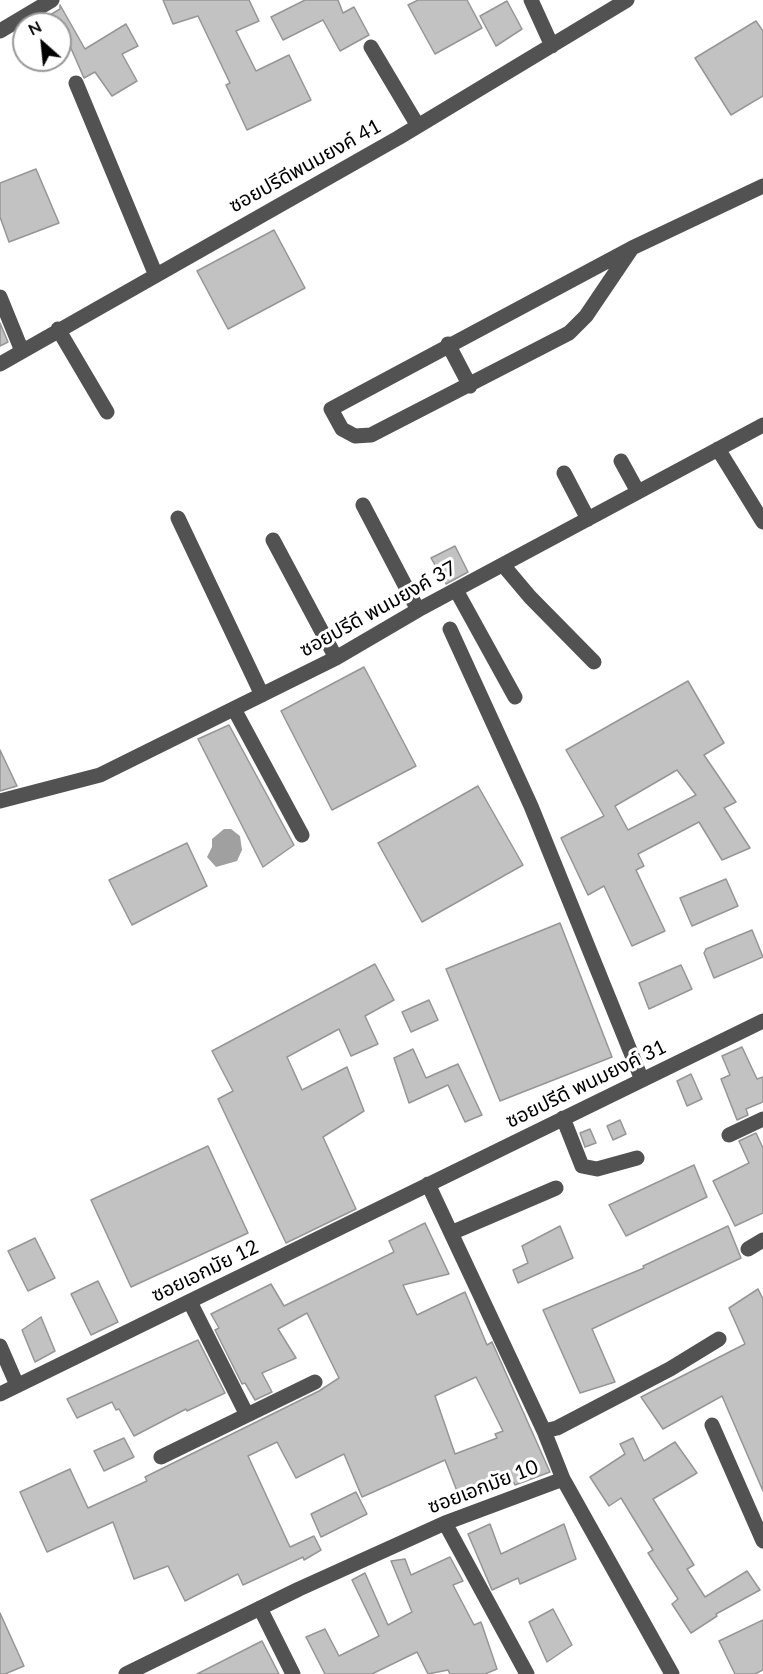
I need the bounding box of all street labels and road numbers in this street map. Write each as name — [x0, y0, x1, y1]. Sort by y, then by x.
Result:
street label: ซอยปรีดีพนมยงค์ 41 — [225, 114, 385, 218]
street label: ซอยปรีดี พนมยงค์ 37 — [295, 556, 461, 662]
street label: ซอยปรีดี พนมยงค์ 31 — [502, 1035, 670, 1133]
street label: ซอยเอกมัย 12 — [148, 1235, 262, 1307]
street label: ซอยเอกมัย 10 — [424, 1455, 542, 1519]

